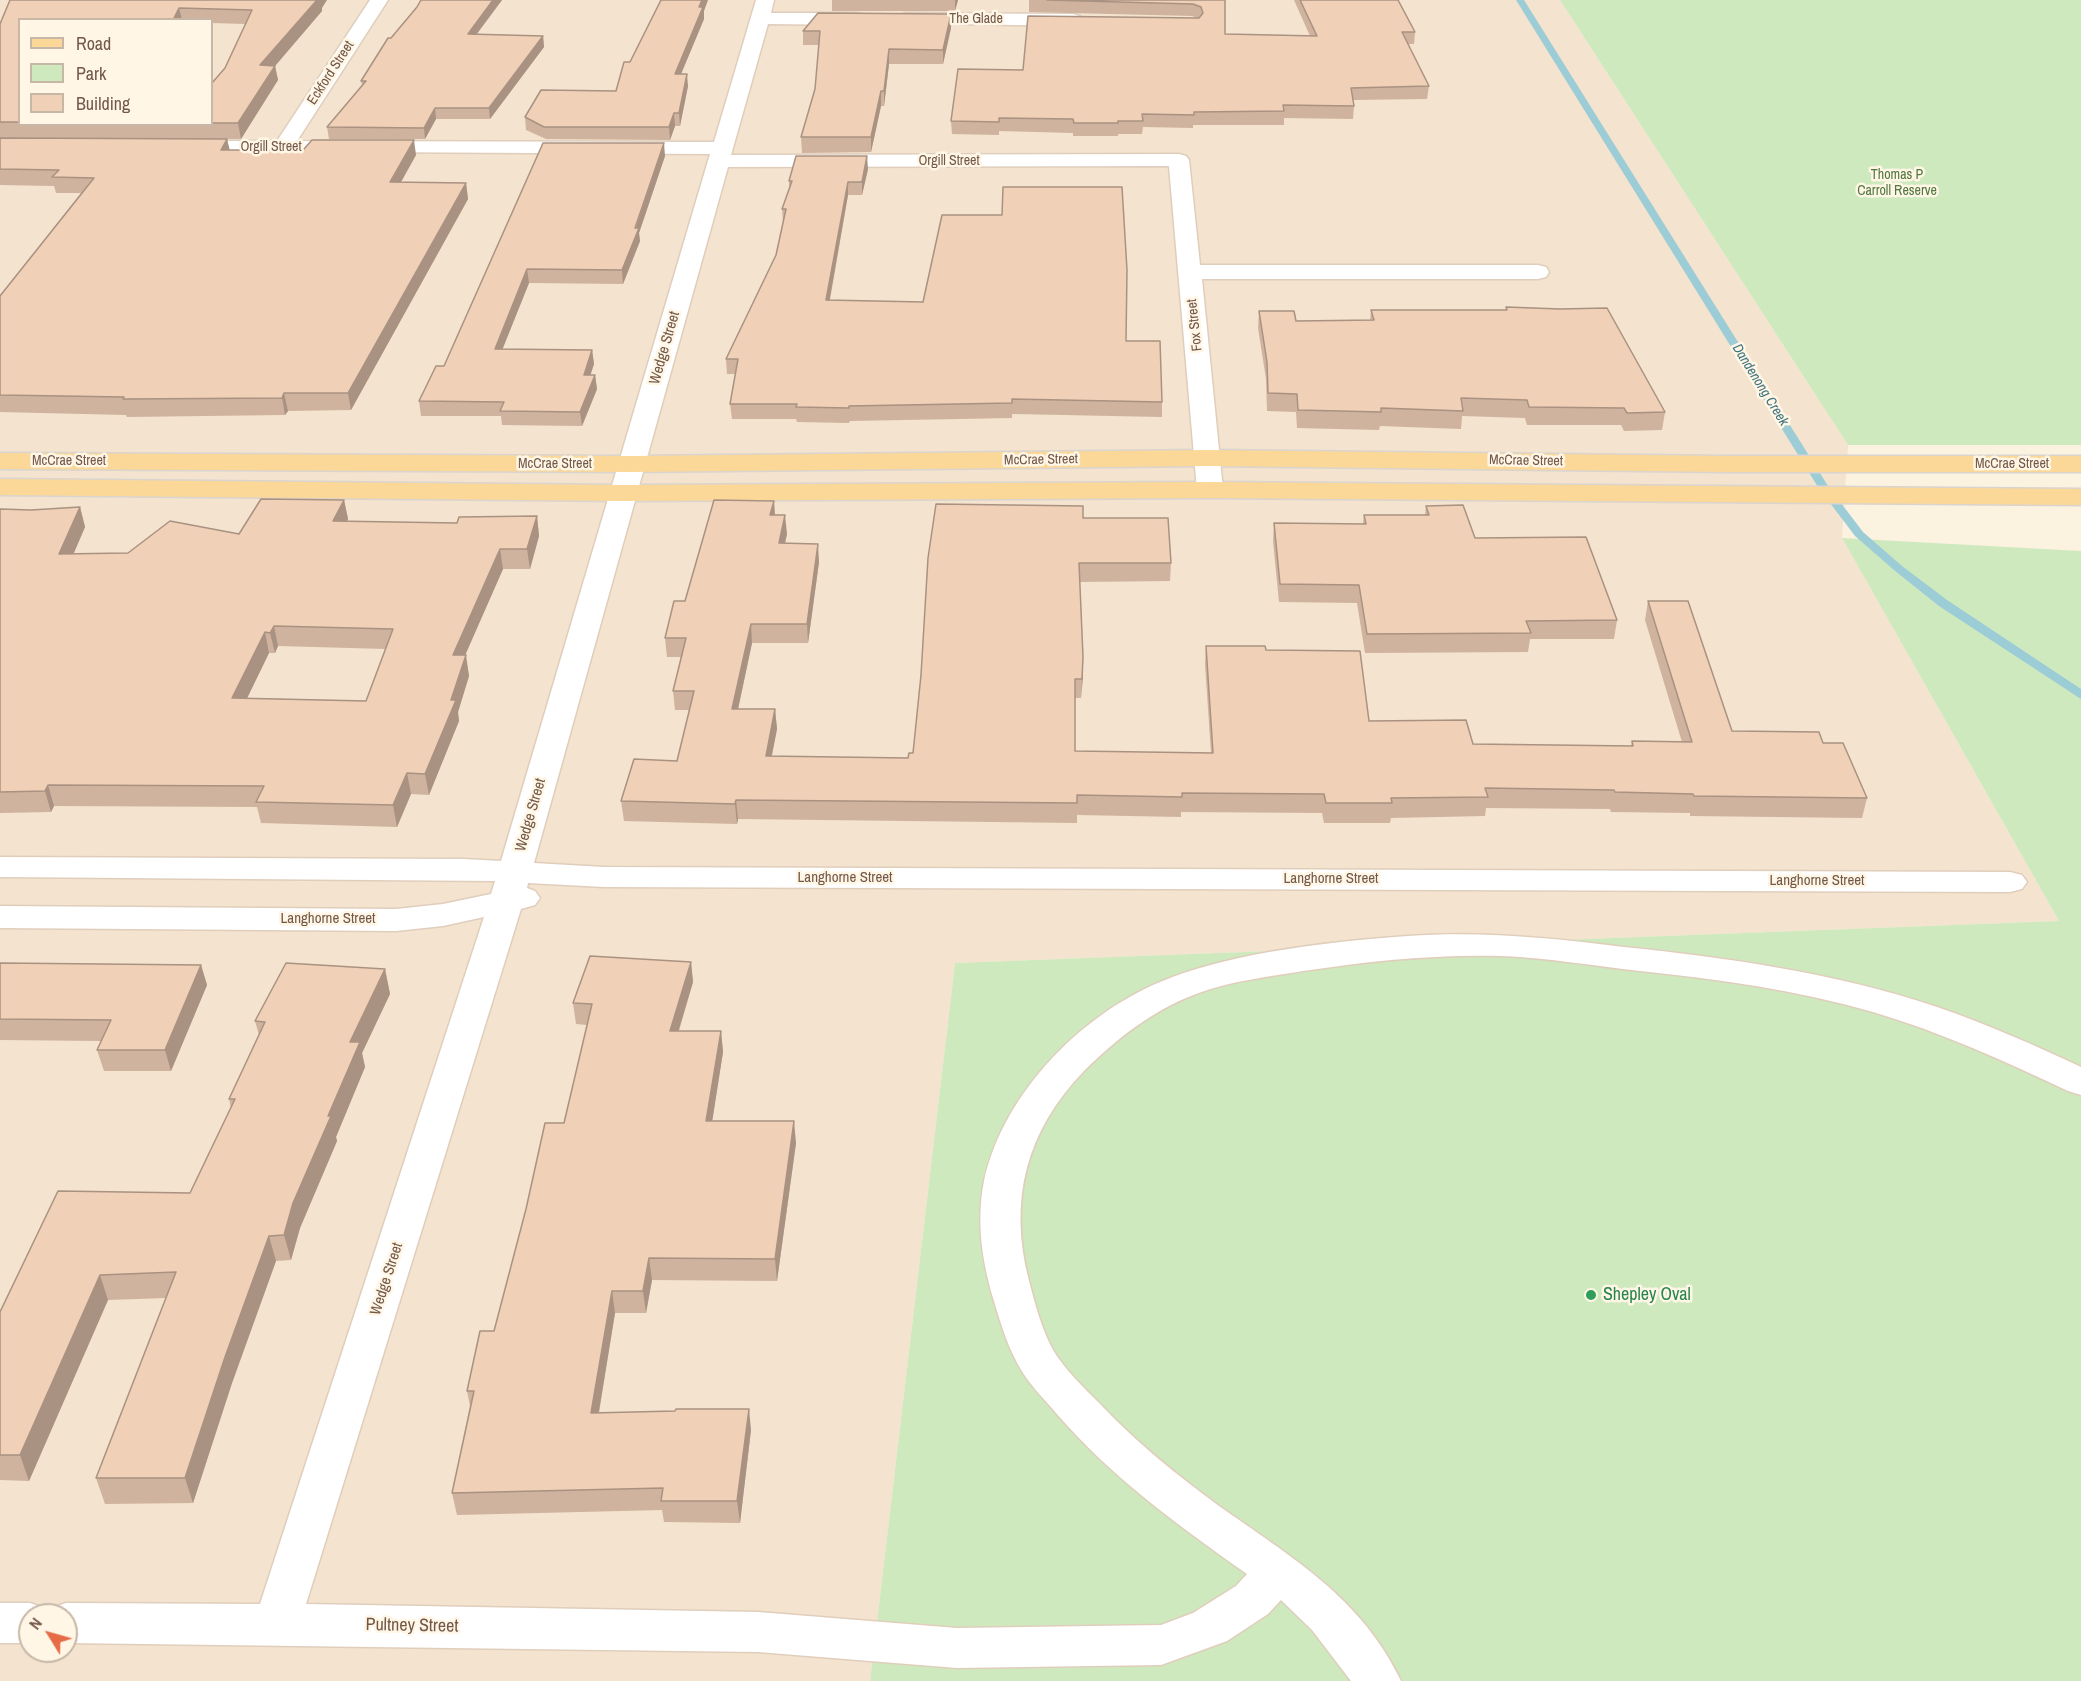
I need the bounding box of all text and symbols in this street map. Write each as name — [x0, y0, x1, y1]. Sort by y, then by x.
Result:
street label: The Glade — [949, 11, 1003, 27]
legend — [18, 18, 213, 126]
text: Road — [76, 31, 111, 56]
street label: Eckford Street — [304, 38, 358, 108]
text: Park — [76, 61, 106, 86]
text: Building — [76, 91, 130, 116]
street label: Orgill Street — [240, 139, 302, 155]
street label: Orgill Street — [918, 153, 980, 169]
park label: Thomas P Carroll Reserve — [1857, 167, 1937, 200]
street label: Fox Street — [1184, 298, 1206, 352]
street label: Wedge Street — [646, 309, 684, 387]
water label: Dandenong Creek — [1728, 341, 1792, 429]
street label: McCrae Street — [1004, 451, 1078, 469]
street label: McCrae Street — [1489, 452, 1563, 470]
street label: McCrae Street — [32, 453, 106, 469]
street label: McCrae Street — [518, 456, 592, 472]
street label: McCrae Street — [1975, 456, 2049, 472]
street label: Wedge Street — [512, 776, 550, 854]
street label: Langhorne Street — [797, 869, 893, 887]
street label: Langhorne Street — [1283, 870, 1379, 888]
street label: Langhorne Street — [1769, 872, 1865, 890]
street label: Langhorne Street — [280, 910, 376, 928]
street label: Wedge Street — [367, 1241, 407, 1317]
place label: Shepley Oval — [1603, 1284, 1691, 1306]
marker: Shepley Oval — [1584, 1288, 1598, 1302]
north arrow — [18, 1603, 78, 1663]
text: N — [24, 1613, 47, 1634]
street label: Pultney Street — [365, 1614, 459, 1638]

